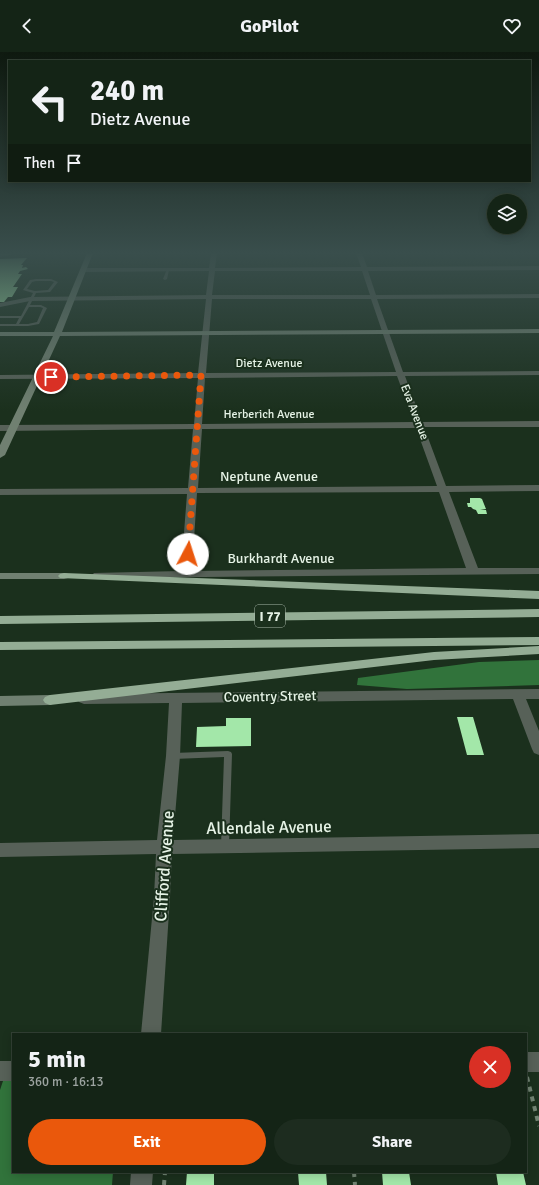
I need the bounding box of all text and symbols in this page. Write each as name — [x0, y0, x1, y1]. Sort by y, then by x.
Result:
icon: back — [16, 15, 38, 37]
text: GoPilot — [240, 15, 299, 37]
icon: heart — [501, 15, 523, 37]
text: 240 m — [90, 74, 164, 108]
icon: left — [24, 76, 76, 128]
text: Dietz Avenue — [90, 108, 190, 130]
icon: arrive — [63, 152, 85, 174]
text: Then — [24, 154, 55, 172]
map controls — [487, 194, 527, 234]
button: layers — [487, 194, 527, 234]
street label: Dietz Avenue — [236, 356, 302, 371]
pin — [34, 360, 68, 394]
icon: arrive — [40, 366, 62, 388]
street label: Eva Avenue — [397, 382, 432, 442]
street label: Herberich Avenue — [223, 407, 315, 422]
street label: Neptune Avenue — [220, 468, 318, 485]
position arrow — [167, 533, 209, 575]
street label: Burkhardt Avenue — [227, 550, 335, 567]
road number: I 77 — [255, 605, 285, 627]
street label: Coventry Street — [223, 687, 317, 706]
street label: Clifford Avenue — [150, 810, 179, 922]
street label: Allendale Avenue — [206, 816, 332, 839]
text: 5 min — [28, 1044, 86, 1074]
button: close — [469, 1046, 511, 1088]
text: 360 m · 16:13 — [28, 1074, 104, 1090]
button: Exit — [28, 1119, 266, 1165]
button: Share — [274, 1119, 511, 1165]

